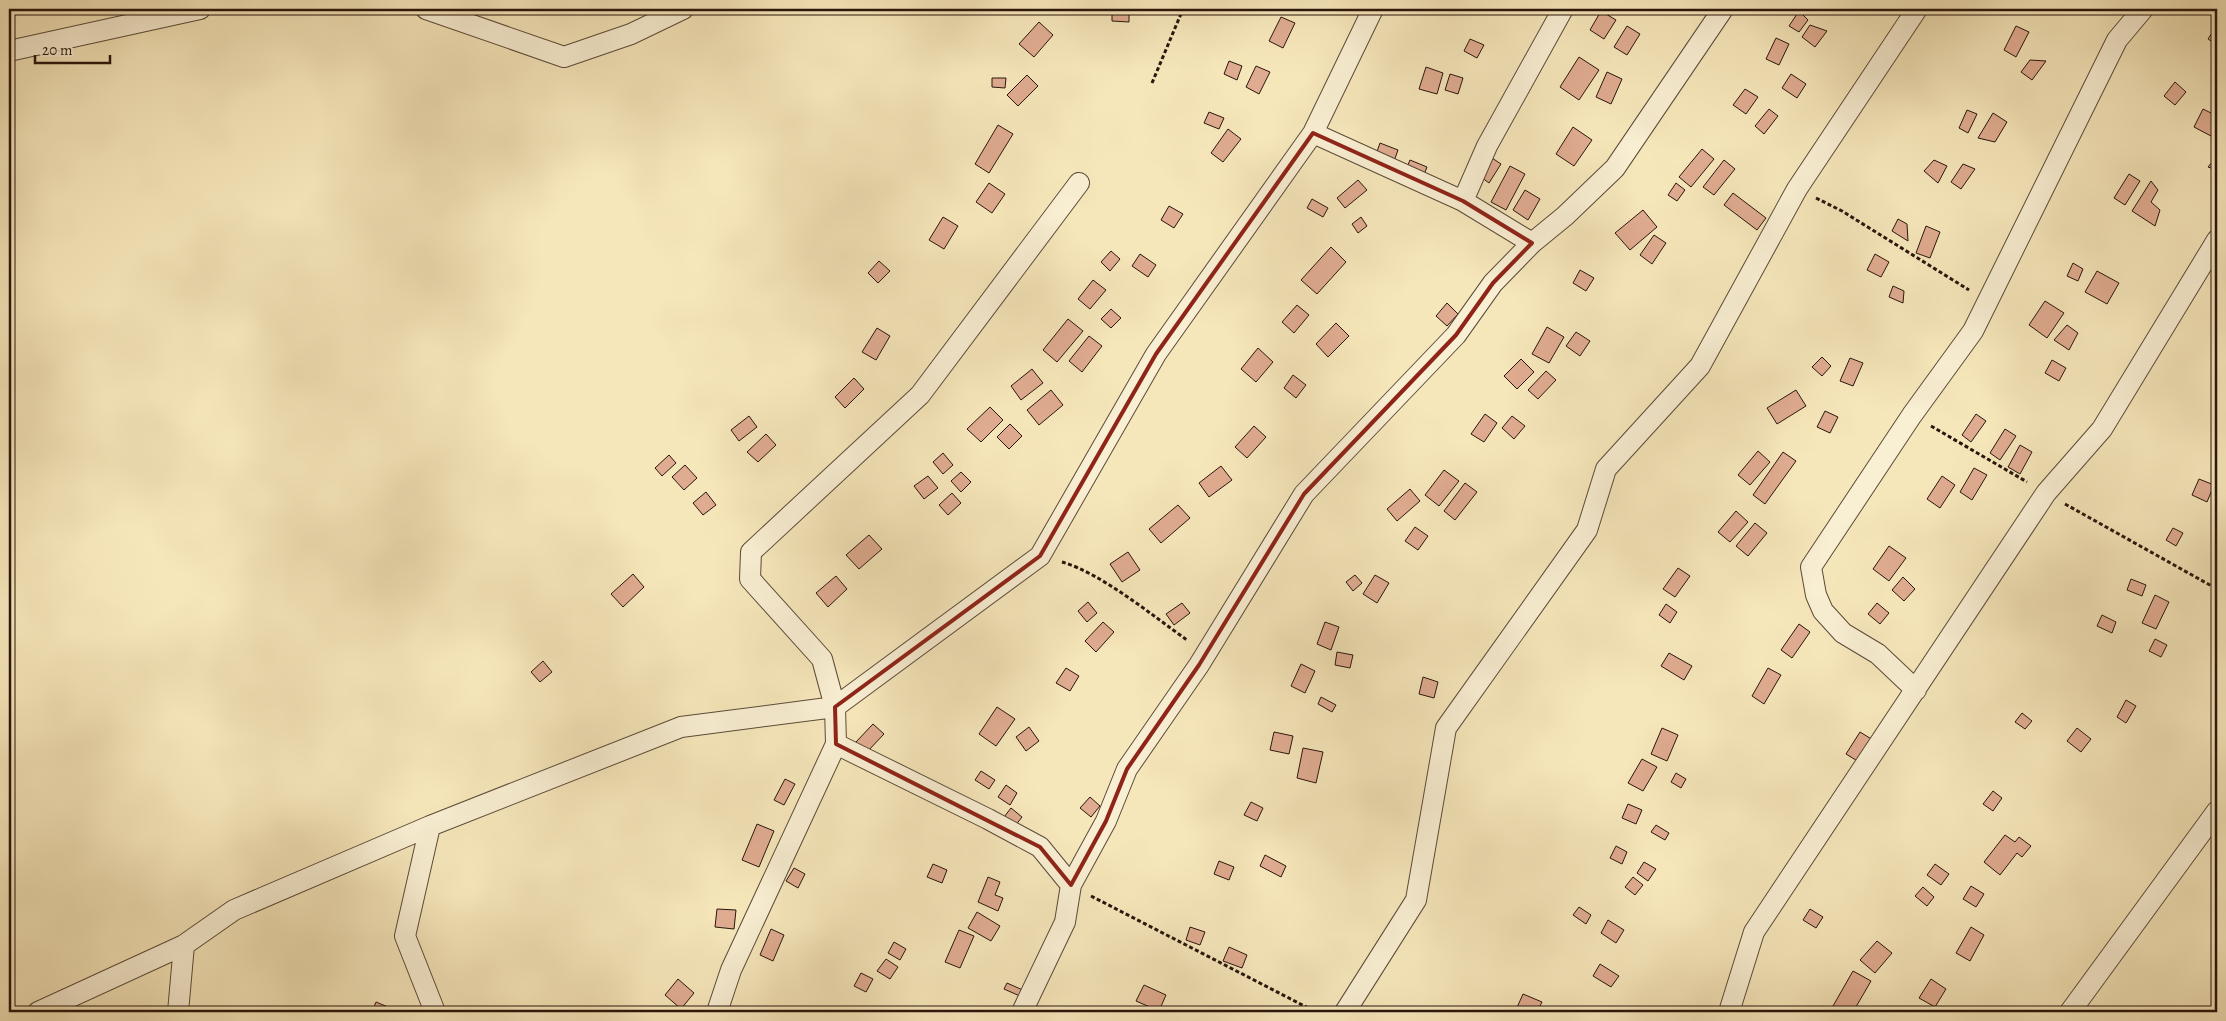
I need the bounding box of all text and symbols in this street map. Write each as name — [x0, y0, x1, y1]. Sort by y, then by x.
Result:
scale bar — [35, 32, 110, 64]
text: 20 m — [42, 40, 73, 60]

